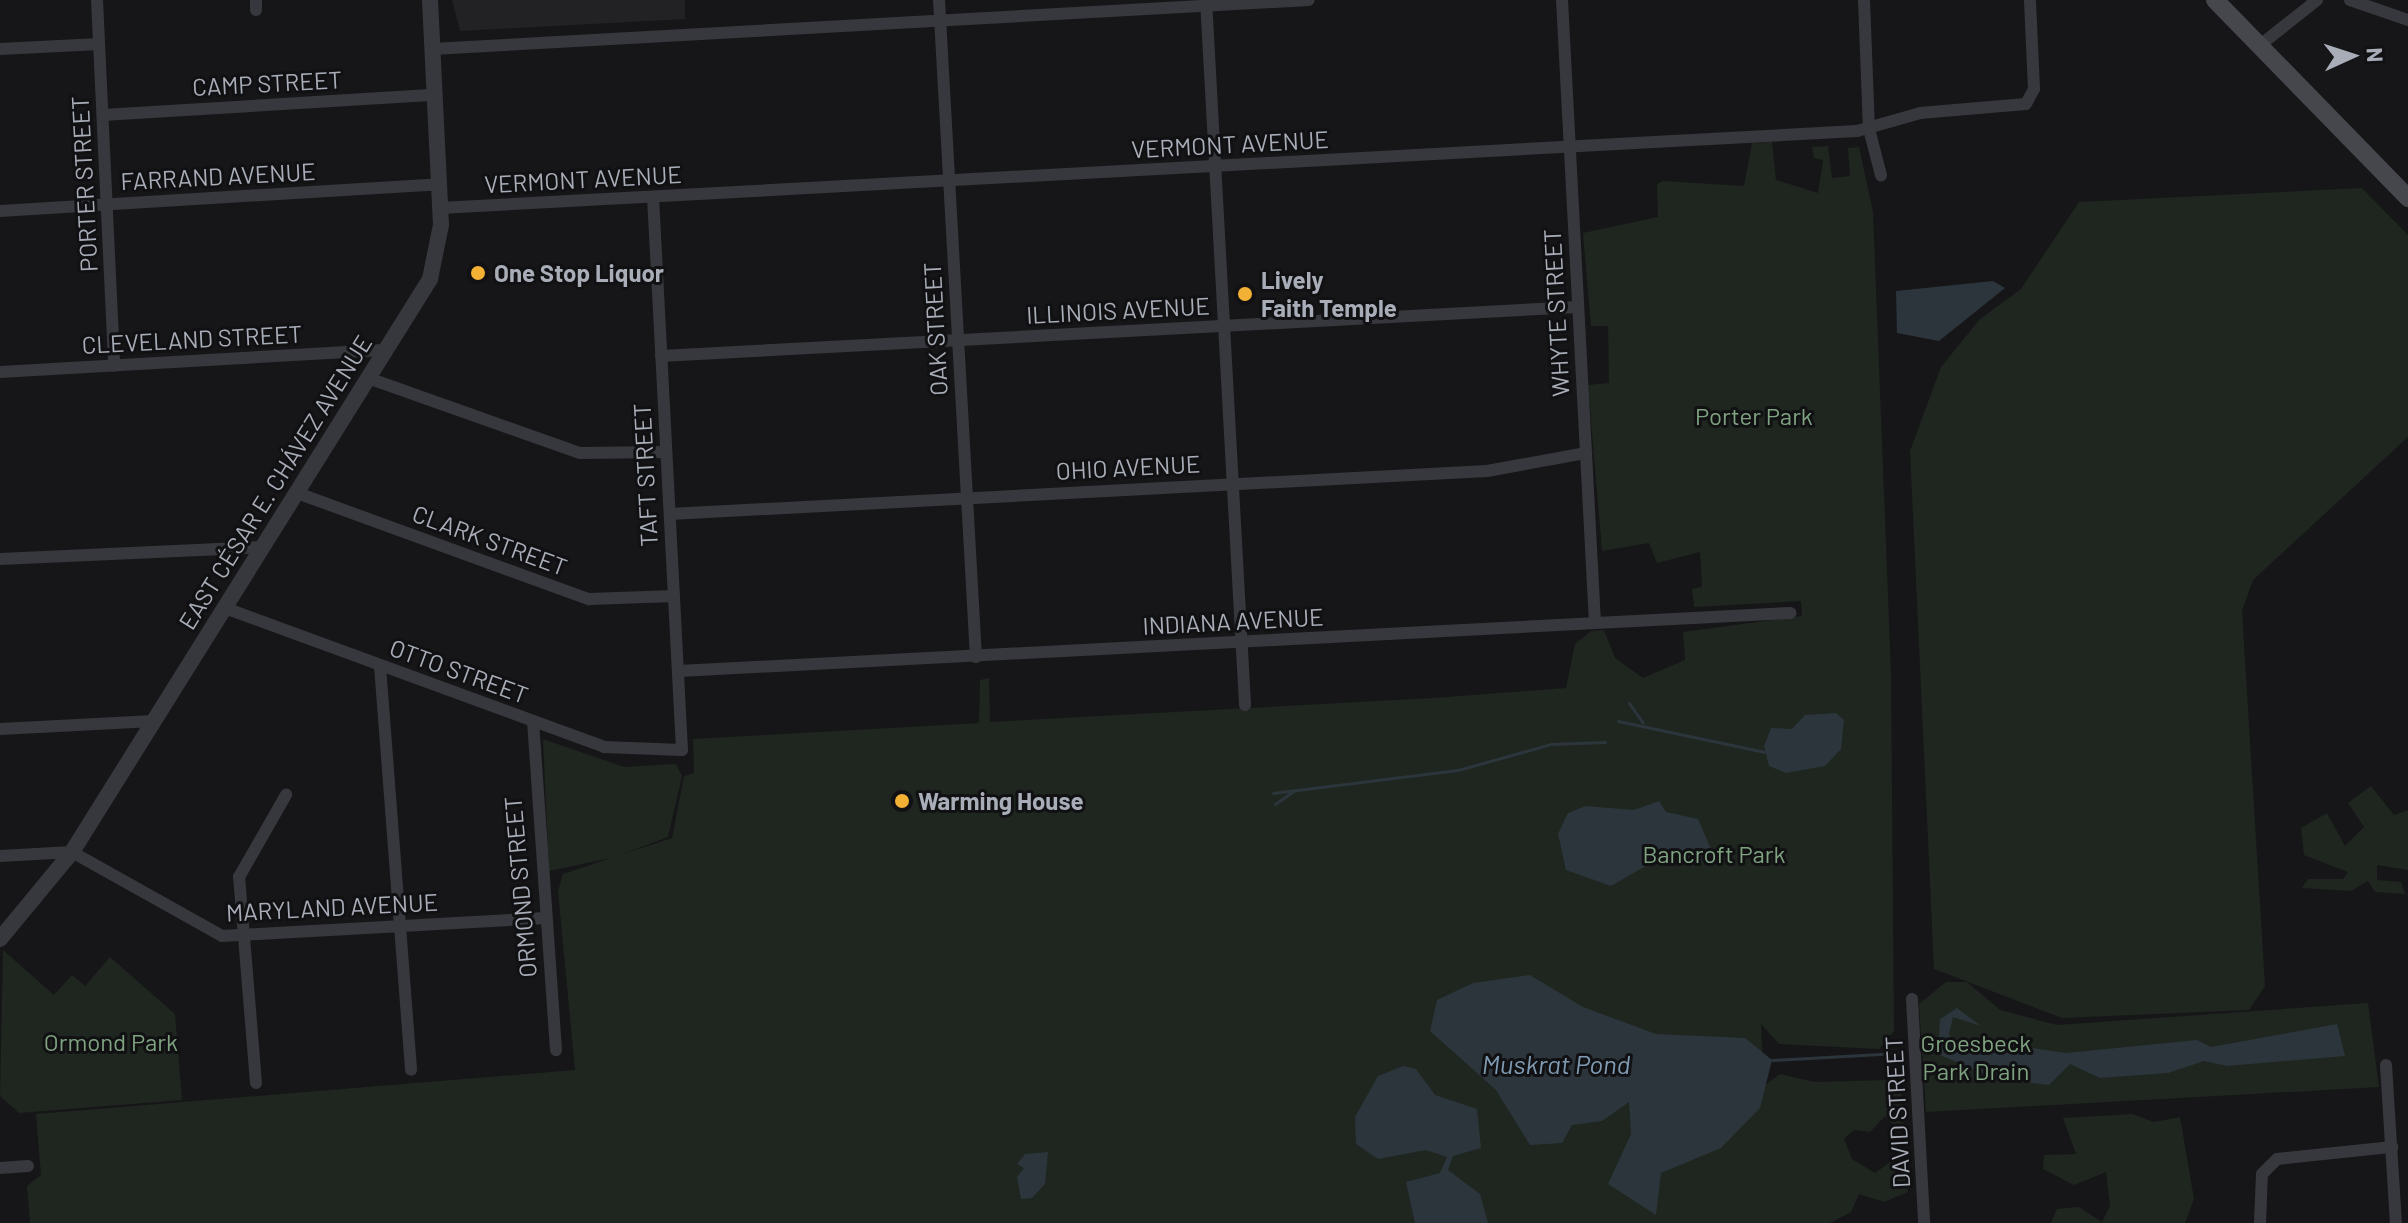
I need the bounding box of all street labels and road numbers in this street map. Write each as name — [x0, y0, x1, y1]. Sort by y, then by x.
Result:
street label: CAMP STREET — [191, 65, 343, 101]
street label: PORTER STREET — [65, 95, 103, 273]
street label: VERMONT AVENUE — [1130, 124, 1330, 164]
street label: FARRAND AVENUE — [120, 157, 316, 195]
street label: VERMONT AVENUE — [483, 159, 683, 199]
street label: WHYTE STREET — [1537, 228, 1575, 398]
street label: OAK STREET — [917, 262, 953, 396]
street label: ILLINOIS AVENUE — [1025, 291, 1211, 329]
street label: CLEVELAND STREET — [81, 319, 303, 359]
street label: EAST CÉSAR E. CHÁVEZ AVENUE — [172, 330, 378, 634]
street label: TAFT STREET — [627, 403, 663, 547]
street label: OHIO AVENUE — [1055, 449, 1201, 485]
street label: CLARK STREET — [409, 499, 571, 581]
street label: INDIANA AVENUE — [1142, 602, 1324, 640]
street label: OTTO STREET — [386, 633, 532, 709]
street label: ORMOND STREET — [498, 795, 542, 979]
street label: MARYLAND AVENUE — [225, 887, 439, 927]
street label: DAVID STREET — [1879, 1035, 1915, 1189]

